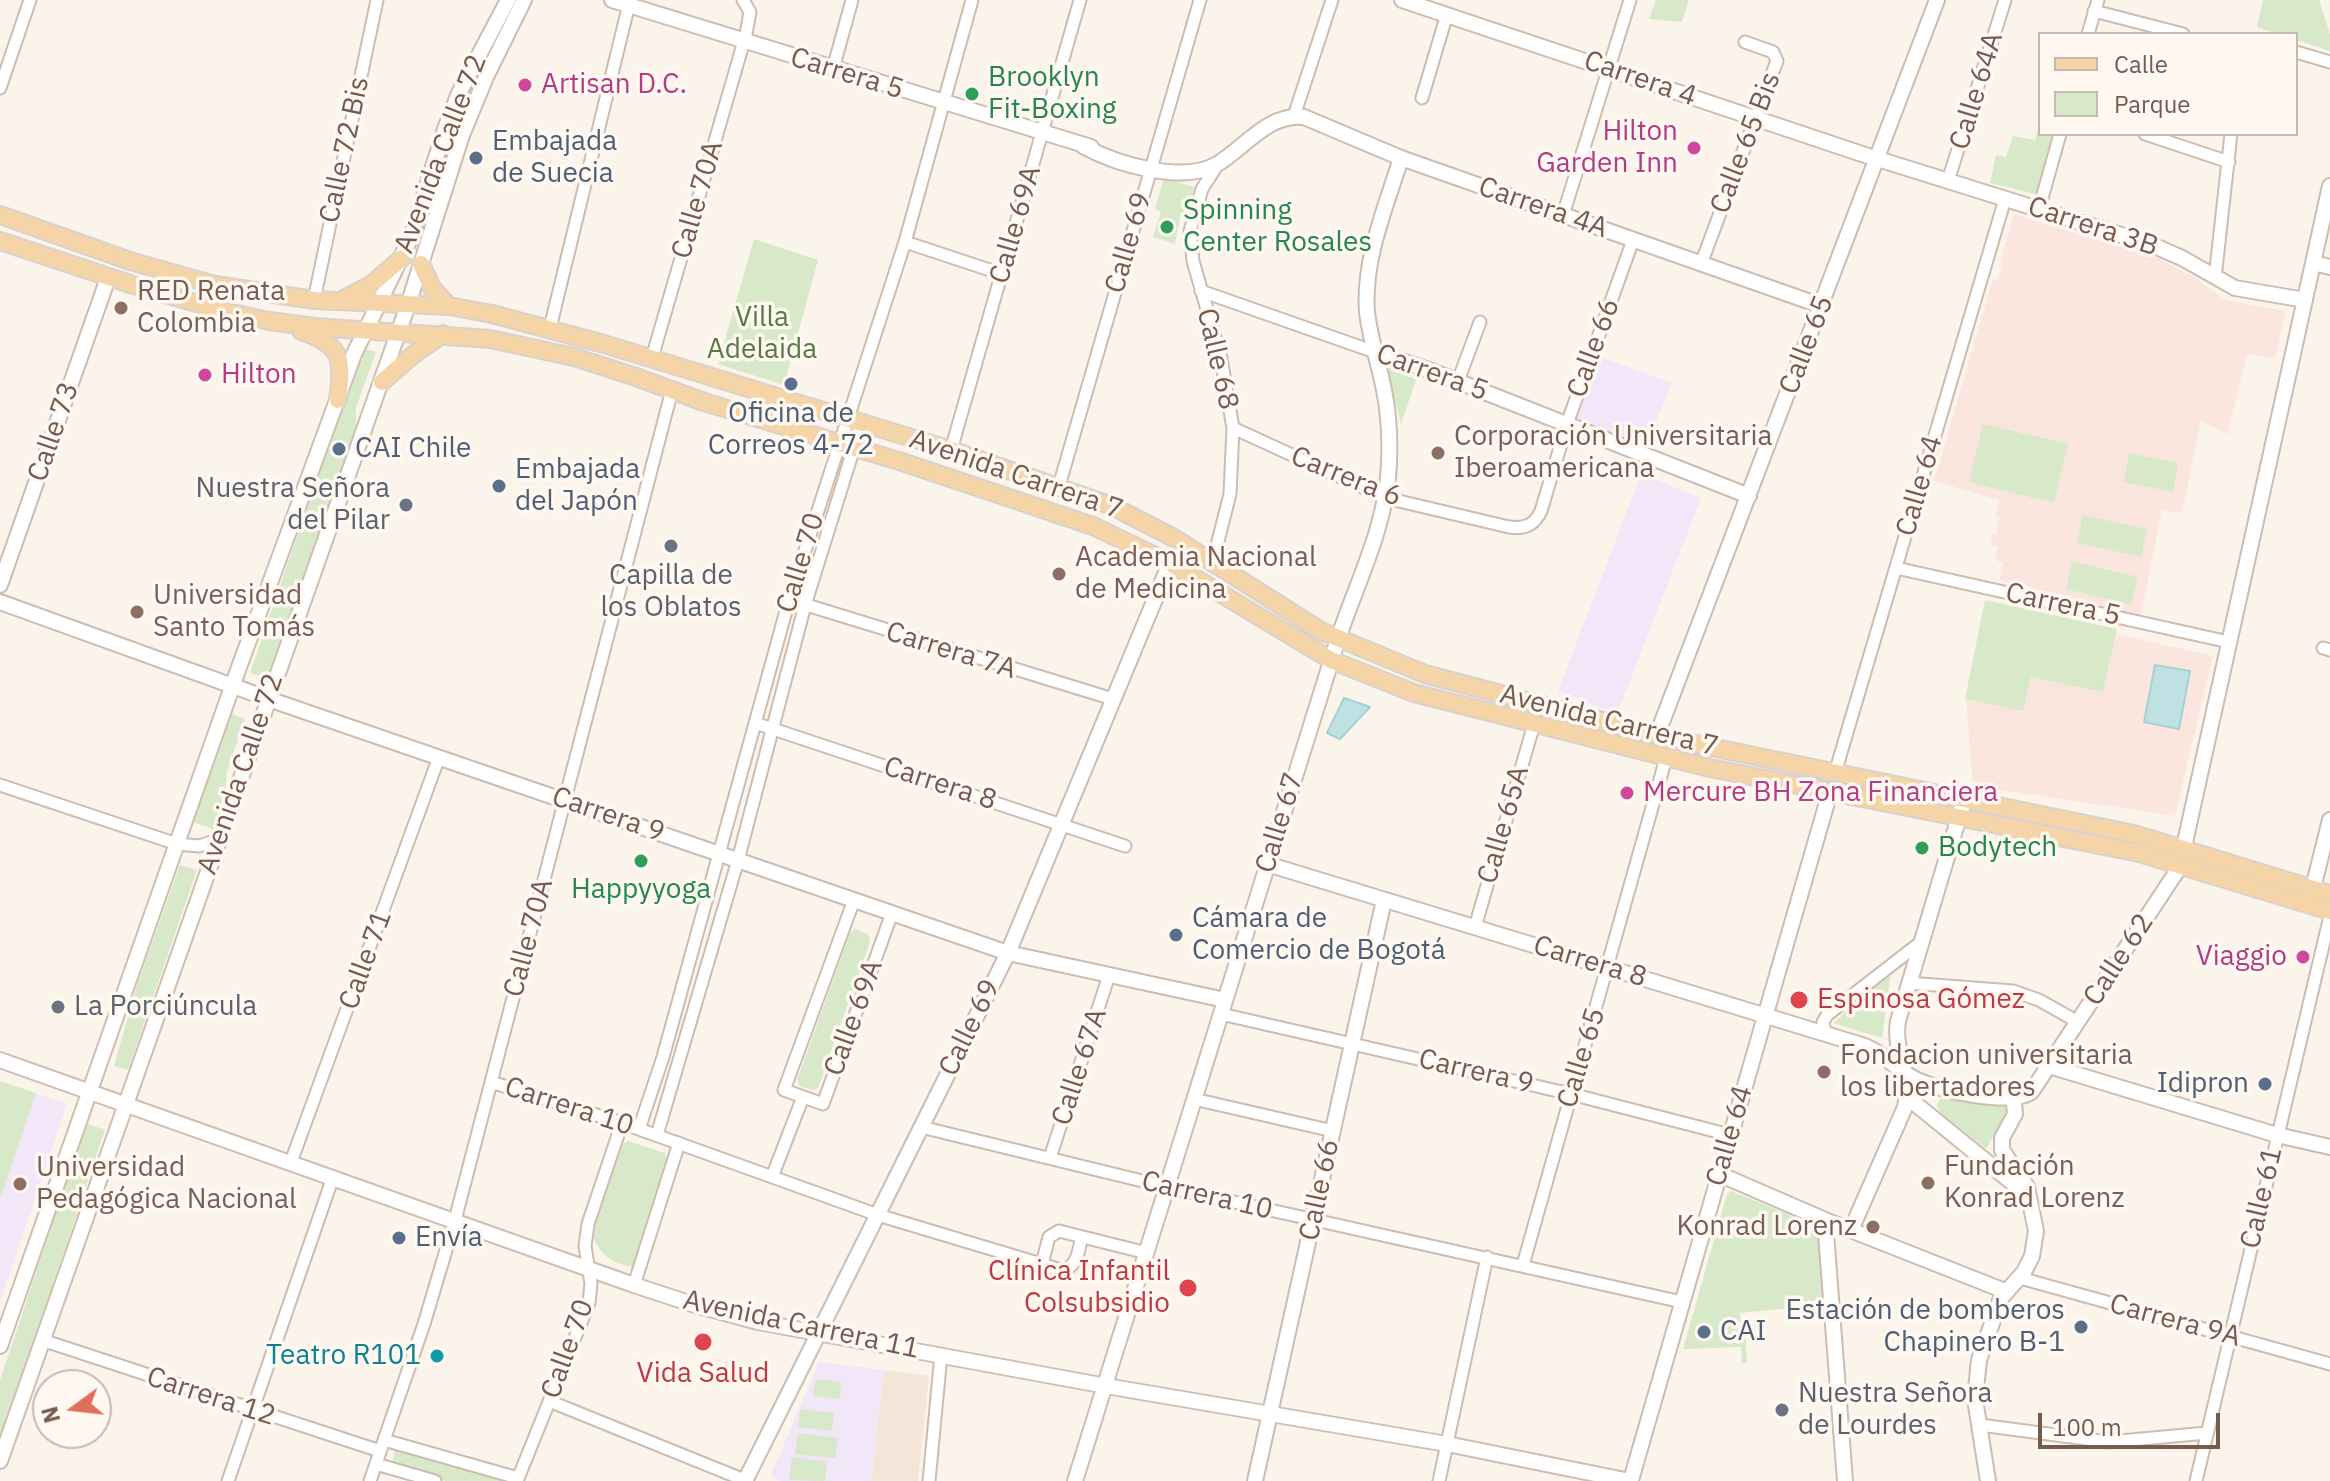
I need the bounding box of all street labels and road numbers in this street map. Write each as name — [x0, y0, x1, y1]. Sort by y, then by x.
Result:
street label: Calle 64A — [1943, 28, 2011, 154]
street label: Carrera 5 — [786, 41, 908, 107]
street label: Carrera 4 — [1579, 44, 1701, 114]
street label: Avenida Calle 72 — [388, 50, 494, 258]
street label: Calle 65 Bis — [1704, 68, 1788, 218]
street label: Calle 72 Bis — [313, 74, 377, 226]
street label: Calle 70A — [665, 137, 731, 263]
street label: Calle 69A — [983, 162, 1049, 288]
street label: Carrera 4A — [1474, 170, 1612, 246]
street label: Calle 69 — [1099, 189, 1159, 297]
street label: Carrera 3B — [2024, 190, 2162, 264]
street label: Calle 65 — [1773, 291, 1841, 399]
street label: Calle 66 — [1561, 294, 1627, 402]
street label: Calle 68 — [1189, 305, 1245, 413]
street label: Carrera 5 — [1371, 337, 1493, 409]
street label: Calle 73 — [21, 378, 87, 486]
street label: Avenida Carrera 7 — [905, 423, 1127, 527]
street label: Calle 64 — [1890, 432, 1950, 540]
street label: Carrera 6 — [1286, 440, 1406, 514]
street label: Calle 70 — [770, 509, 832, 617]
street label: Carrera 5 — [2002, 576, 2124, 634]
street label: Carrera 7A — [882, 615, 1020, 687]
street label: Avenida Calle 72 — [191, 669, 291, 879]
street label: Avenida Carrera 7 — [1496, 678, 1722, 764]
street label: Carrera 8 — [879, 750, 1001, 818]
street label: Calle 65A — [1471, 762, 1537, 888]
street label: Calle 67 — [1249, 769, 1311, 877]
street label: Carrera 9 — [547, 780, 669, 850]
street label: Calle 70A — [497, 875, 561, 1001]
street label: Calle 71 — [333, 906, 399, 1014]
street label: Calle 62 — [2077, 908, 2161, 1012]
street label: Carrera 8 — [1529, 929, 1651, 995]
street label: Calle 69A — [818, 955, 890, 1081]
street label: Calle 69 — [932, 974, 1008, 1082]
street label: Calle 67A — [1045, 1004, 1115, 1130]
street label: Calle 65 — [1551, 1004, 1613, 1112]
street label: Carrera 9 — [1415, 1043, 1537, 1101]
street label: Carrera 10 — [500, 1070, 638, 1144]
street label: Calle 64 — [1700, 1082, 1760, 1190]
street label: Calle 66 — [1293, 1136, 1347, 1244]
street label: Calle 61 — [2234, 1144, 2290, 1252]
street label: Carrera 10 — [1138, 1165, 1276, 1227]
street label: Avenida Carrera 11 — [680, 1284, 922, 1366]
street label: Carrera 9A — [2106, 1287, 2244, 1355]
street label: Calle 70 — [535, 1295, 601, 1403]
street label: Carrera 12 — [142, 1360, 280, 1434]

